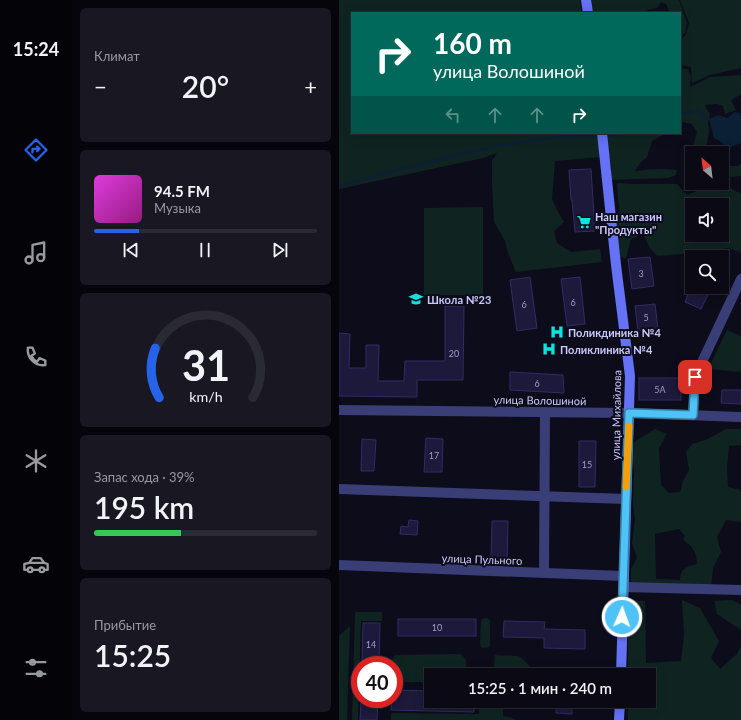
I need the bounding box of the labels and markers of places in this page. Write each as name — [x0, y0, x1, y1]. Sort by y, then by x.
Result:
place label: Наш магазин "Продукты" — [595, 210, 662, 236]
supermarket icon: Наш магазин "Продукты" — [576, 214, 592, 230]
school or university icon: Школа №23 — [408, 291, 424, 307]
place label: Школа №23 — [427, 293, 491, 306]
hospital icon: Поликдиника №4 — [549, 324, 565, 340]
place label: Поликдиника №4 — [568, 326, 661, 339]
hospital icon: Поликлиника №4 — [541, 341, 557, 357]
place label: Поликлиника №4 — [560, 343, 653, 356]
pin — [678, 360, 712, 394]

